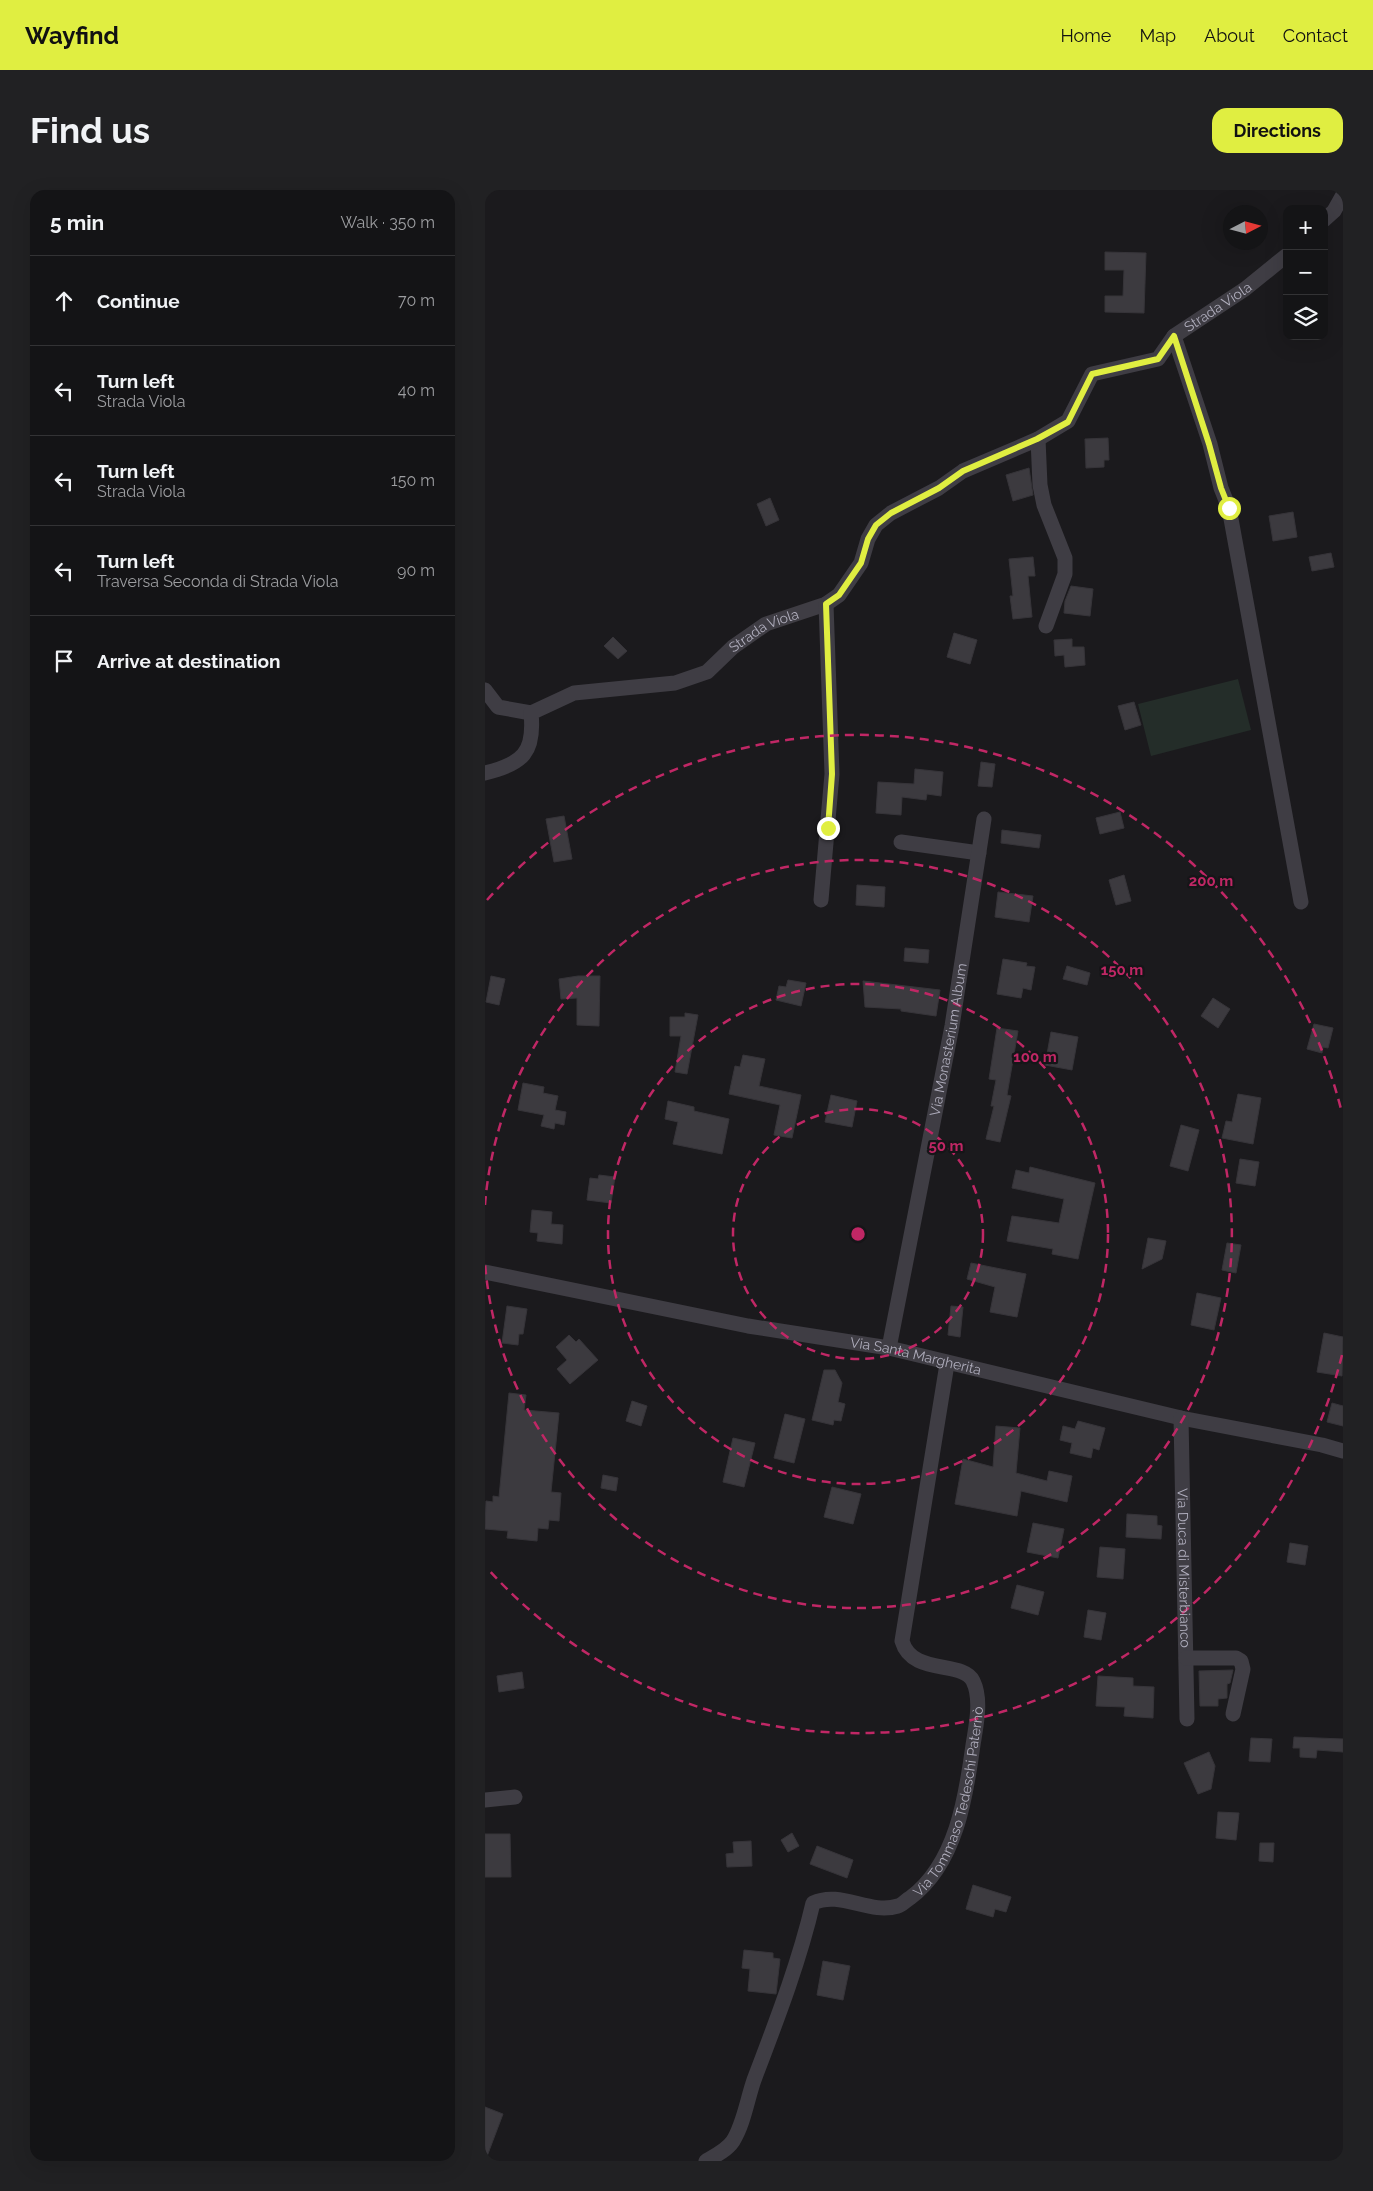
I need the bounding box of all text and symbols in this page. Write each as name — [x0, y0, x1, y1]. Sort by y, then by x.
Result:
text: Wayfind — [25, 21, 119, 50]
text: Home — [1060, 25, 1111, 46]
text: Map — [1139, 25, 1176, 46]
text: About — [1204, 25, 1255, 46]
text: Contact — [1283, 25, 1348, 46]
button: Directions — [1212, 108, 1343, 153]
text: Find us — [30, 110, 150, 151]
north arrow — [1223, 205, 1268, 250]
map controls — [1283, 205, 1328, 340]
button: + — [1283, 205, 1328, 250]
text: 5 min — [50, 210, 104, 235]
text: Walk · 350 m — [341, 213, 435, 232]
button: − — [1283, 250, 1328, 295]
street label: Strada Viola — [1181, 279, 1255, 335]
icon: ahead — [50, 287, 78, 315]
text: Continue — [97, 290, 180, 312]
text: 70 m — [398, 291, 435, 310]
button: layers — [1283, 295, 1328, 340]
text: Turn left — [97, 370, 174, 392]
icon: left — [50, 377, 78, 405]
text: 40 m — [398, 381, 435, 400]
text: Strada Viola — [97, 392, 185, 411]
text: Turn left — [97, 460, 174, 482]
icon: left — [50, 467, 78, 495]
text: 150 m — [391, 471, 435, 490]
text: Strada Viola — [97, 482, 185, 501]
route start — [1218, 497, 1241, 520]
text: Turn left — [97, 550, 174, 572]
icon: left — [50, 557, 78, 585]
text: 90 m — [397, 561, 435, 580]
text: Traversa Seconda di Strada Viola — [97, 572, 338, 591]
street label: Strada Viola — [726, 606, 801, 655]
icon: arrive — [50, 647, 78, 675]
text: Arrive at destination — [97, 650, 281, 672]
route end — [817, 817, 840, 840]
text: 200 m — [1189, 872, 1233, 890]
text: 150 m — [1101, 961, 1143, 979]
street label: Via Monasterium Album — [927, 962, 970, 1118]
text: 100 m — [1013, 1048, 1057, 1066]
text: 50 m — [928, 1137, 964, 1155]
centre of rings — [849, 1225, 867, 1243]
street label: Via Santa Margherita — [849, 1334, 983, 1378]
street label: Via Duca di Misterbianco — [1174, 1488, 1194, 1648]
street label: Via Tommaso Tedeschi Paternò — [910, 1706, 986, 1900]

